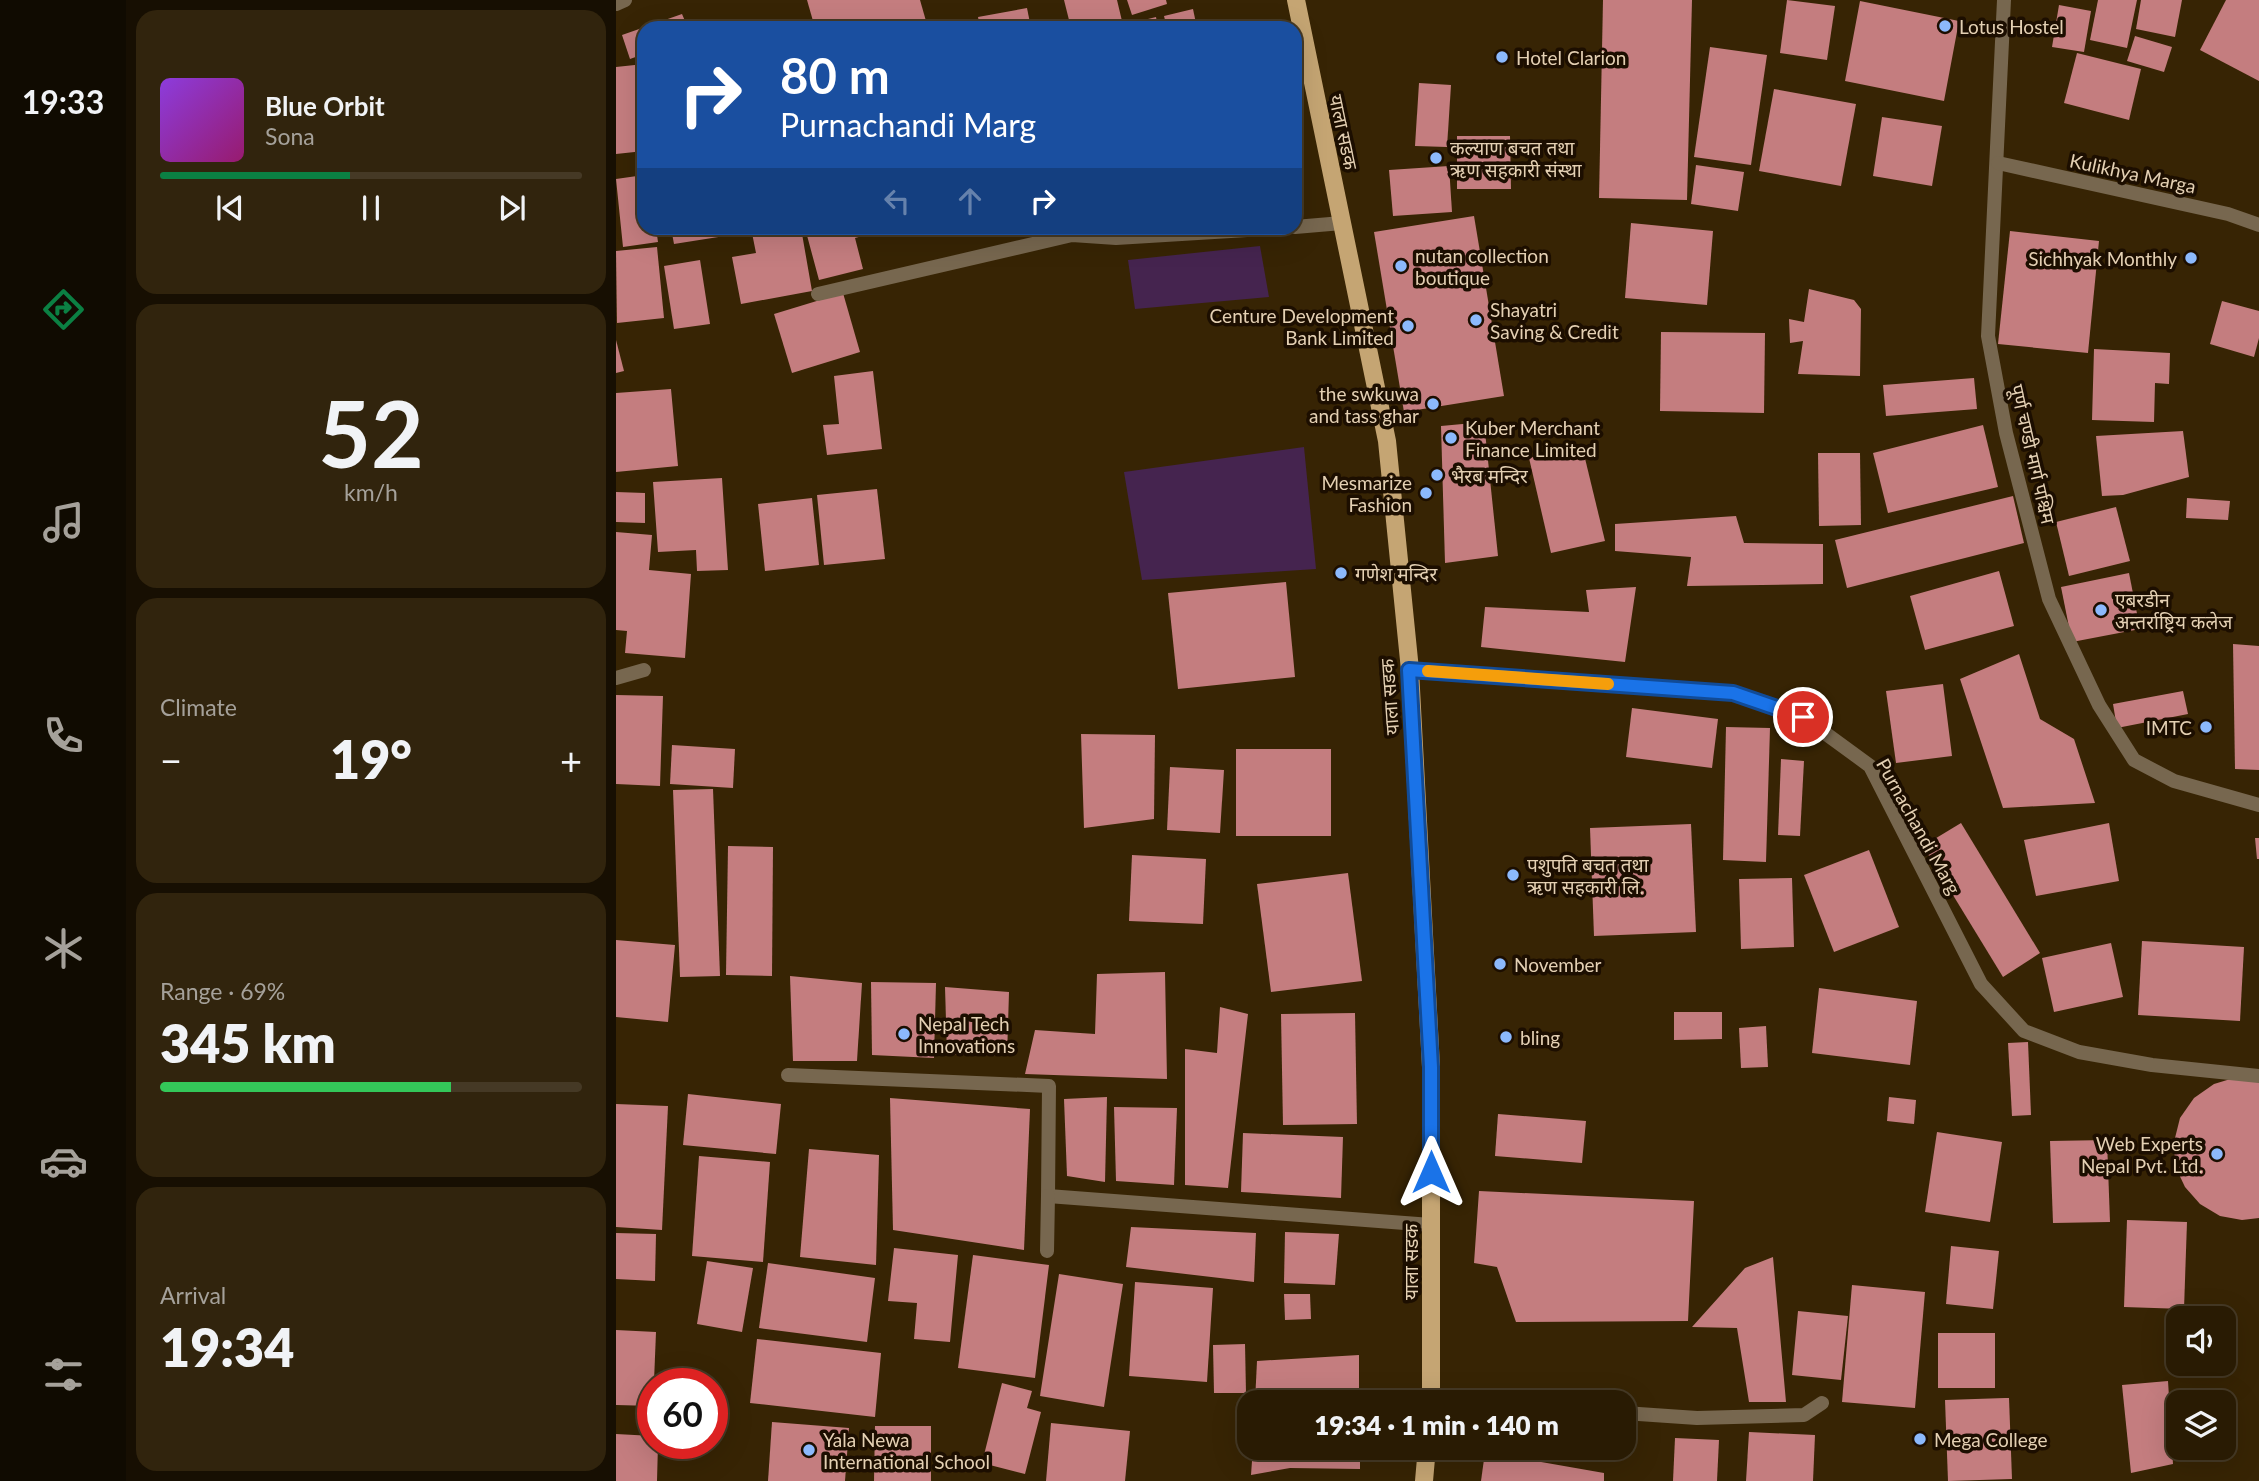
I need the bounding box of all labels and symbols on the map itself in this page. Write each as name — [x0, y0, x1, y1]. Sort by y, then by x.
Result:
place label: Lotus Hostel — [1959, 15, 2064, 38]
marker: Lotus Hostel — [1937, 18, 1953, 34]
place label: Hotel Clarion — [1516, 46, 1626, 69]
marker: Hotel Clarion — [1494, 49, 1510, 65]
street label: याला सडक — [1325, 92, 1363, 172]
place label: कल्याण बचत तथा ऋण सहकारी संस्था — [1450, 136, 1583, 181]
street label: Kulikhya Marga — [2068, 148, 2198, 198]
marker: कल्याण बचत तथा ऋण सहकारी संस्था — [1428, 150, 1444, 166]
place label: nutan collection boutique — [1415, 244, 1549, 289]
place label: Sichhyak Monthly — [2028, 247, 2177, 270]
marker: Sichhyak Monthly — [2183, 250, 2199, 266]
marker: nutan collection boutique — [1393, 258, 1409, 274]
place label: Shayatri Saving & Credit — [1490, 298, 1619, 343]
place label: Centure Development Bank Limited — [1210, 304, 1394, 349]
marker: Shayatri Saving & Credit — [1468, 312, 1484, 328]
marker: Centure Development Bank Limited — [1400, 318, 1416, 334]
place label: the swkuwa and tass ghar — [1309, 382, 1419, 427]
street label: पूर्ण चण्डी मार्ग पश्चिम — [2004, 382, 2060, 527]
marker: the swkuwa and tass ghar — [1425, 396, 1441, 412]
place label: Kuber Merchant Finance Limited — [1465, 416, 1600, 461]
marker: Kuber Merchant Finance Limited — [1443, 430, 1459, 446]
place label: भैरब मन्दिर — [1451, 464, 1529, 487]
marker: भैरब मन्दिर — [1429, 467, 1445, 483]
place label: Mesmarize Fashion — [1321, 471, 1412, 516]
marker: Mesmarize Fashion — [1418, 485, 1434, 501]
place label: गणेश मन्दिर — [1355, 562, 1438, 585]
marker: गणेश मन्दिर — [1333, 565, 1349, 581]
place label: एबरडीन अन्तर्राष्ट्रिय कलेज — [2115, 588, 2233, 634]
marker: एबरडीन अन्तर्राष्ट्रिय कलेज — [2093, 602, 2109, 618]
street label: याला सडक — [1375, 658, 1403, 736]
pin — [1773, 687, 1833, 747]
place label: IMTC — [2146, 716, 2192, 739]
marker: IMTC — [2198, 719, 2214, 735]
street label: Purnachandi Marg — [1872, 754, 1966, 898]
place label: पशुपति बचत तथा ऋण सहकारी लि. — [1527, 853, 1650, 898]
marker: पशुपति बचत तथा ऋण सहकारी लि. — [1505, 867, 1521, 883]
place label: November — [1514, 953, 1602, 976]
marker: November — [1492, 956, 1508, 972]
place label: Nepal Tech Innovations — [918, 1012, 1015, 1057]
marker: Nepal Tech Innovations — [896, 1026, 912, 1042]
place label: bling — [1520, 1026, 1560, 1049]
marker: bling — [1498, 1029, 1514, 1045]
place label: Web Experts Nepal Pvt. Ltd. — [2081, 1132, 2203, 1177]
position arrow — [1394, 1135, 1468, 1209]
marker: Web Experts Nepal Pvt. Ltd. — [2209, 1146, 2225, 1162]
street label: याला सडक — [1399, 1223, 1422, 1300]
speed limit sign: 60 — [637, 1368, 728, 1459]
place label: Yala Newa International School — [823, 1428, 990, 1473]
place label: Mega College — [1934, 1428, 2048, 1451]
marker: Mega College — [1912, 1431, 1928, 1447]
marker: Yala Newa International School — [801, 1442, 817, 1458]

